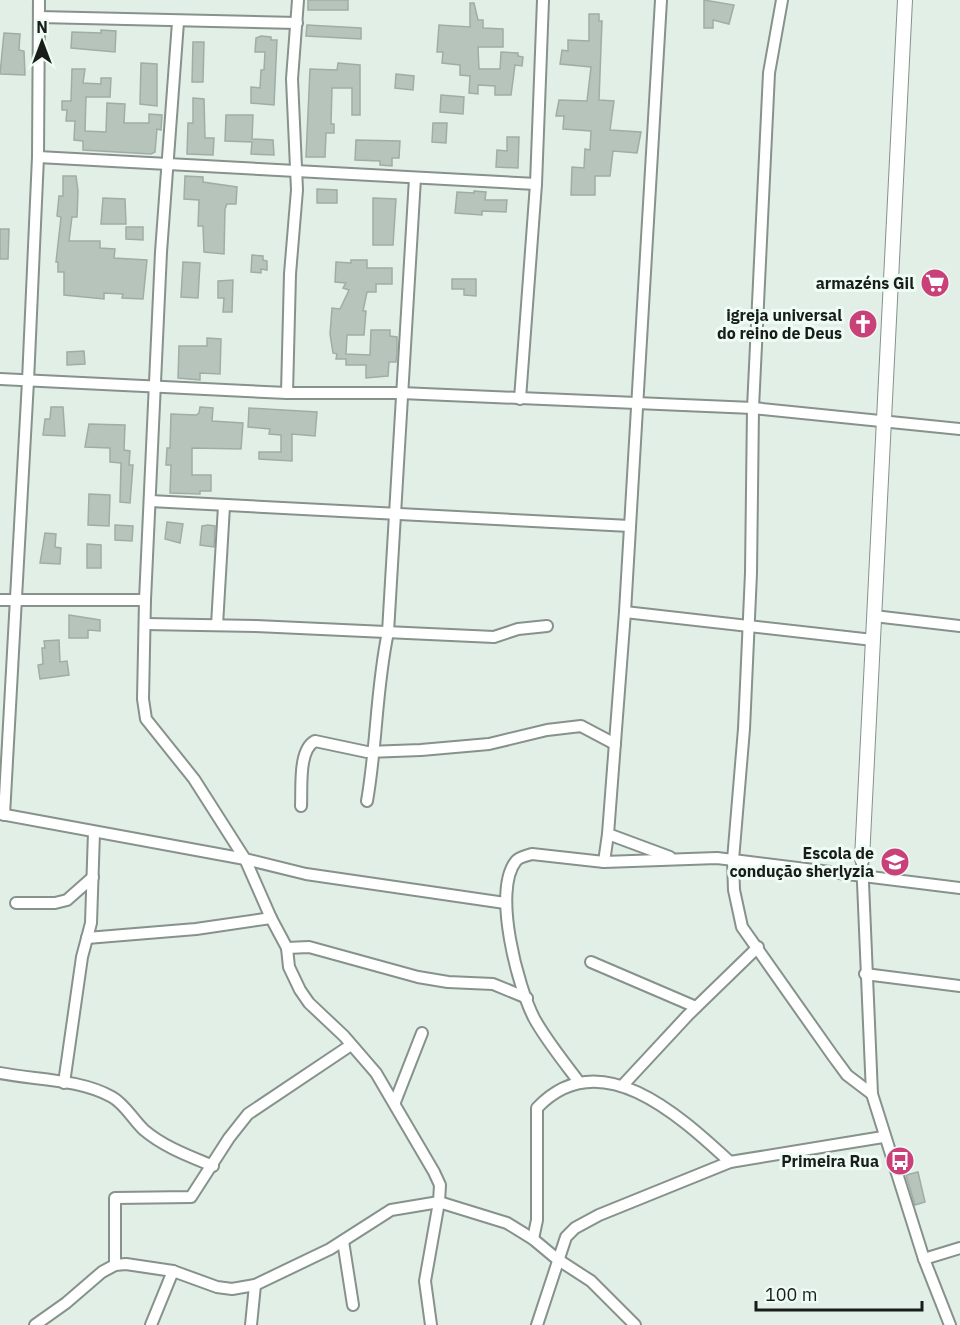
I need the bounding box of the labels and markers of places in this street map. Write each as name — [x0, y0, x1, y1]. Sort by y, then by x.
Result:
supermarket icon: armazéns Gil — [919, 267, 951, 299]
place label: armazéns Gil — [816, 273, 914, 293]
place label: igreja universal do reino de Deus — [717, 305, 842, 343]
church icon: igreja universal do reino de Deus — [847, 308, 879, 340]
place label: Escola de condução sherlyzia — [730, 843, 874, 881]
school or university icon: Escola de condução sherlyzia — [879, 846, 911, 878]
bus stop icon: Primeira Rua — [884, 1145, 916, 1177]
place label: Primeira Rua — [781, 1151, 879, 1171]

